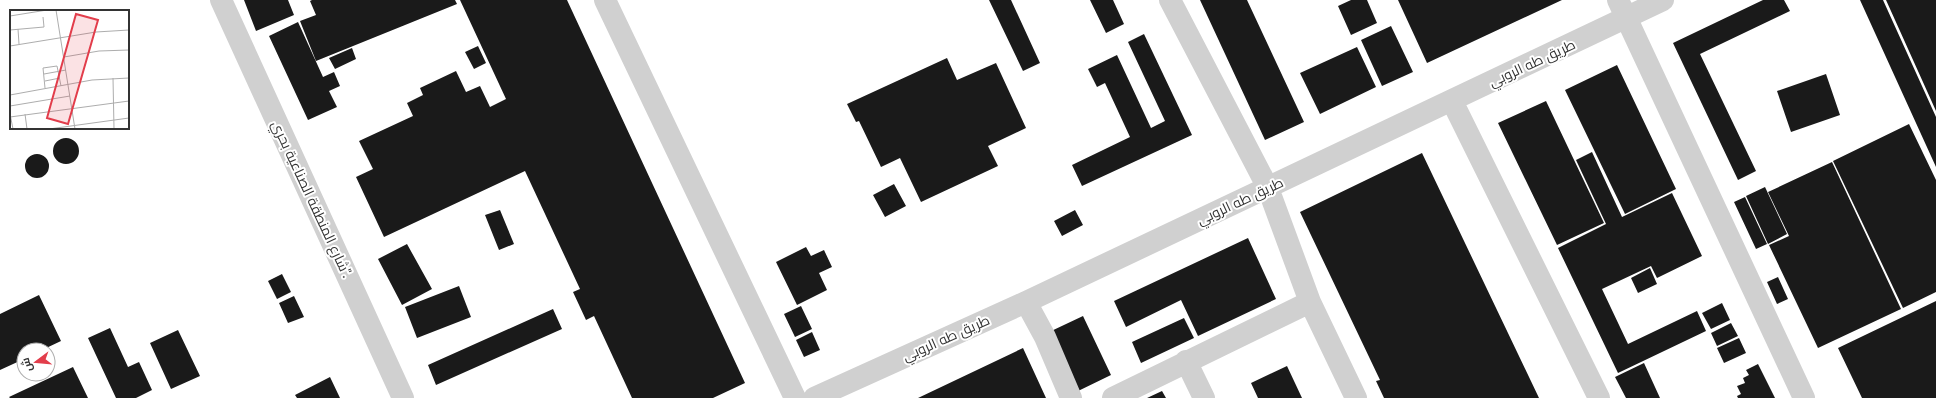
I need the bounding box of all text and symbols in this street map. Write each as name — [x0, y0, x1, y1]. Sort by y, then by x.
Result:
inset map — [10, 10, 129, 129]
street label: طريق طه الروبي — [1486, 35, 1579, 94]
street label: شارع المنطقة الصناعية بحري". — [265, 118, 356, 282]
street label: طريق طه الروبي — [1194, 173, 1287, 232]
street label: طريق طه الروبي — [900, 311, 994, 368]
north arrow — [16, 342, 56, 382]
text: ش — [18, 356, 35, 373]

